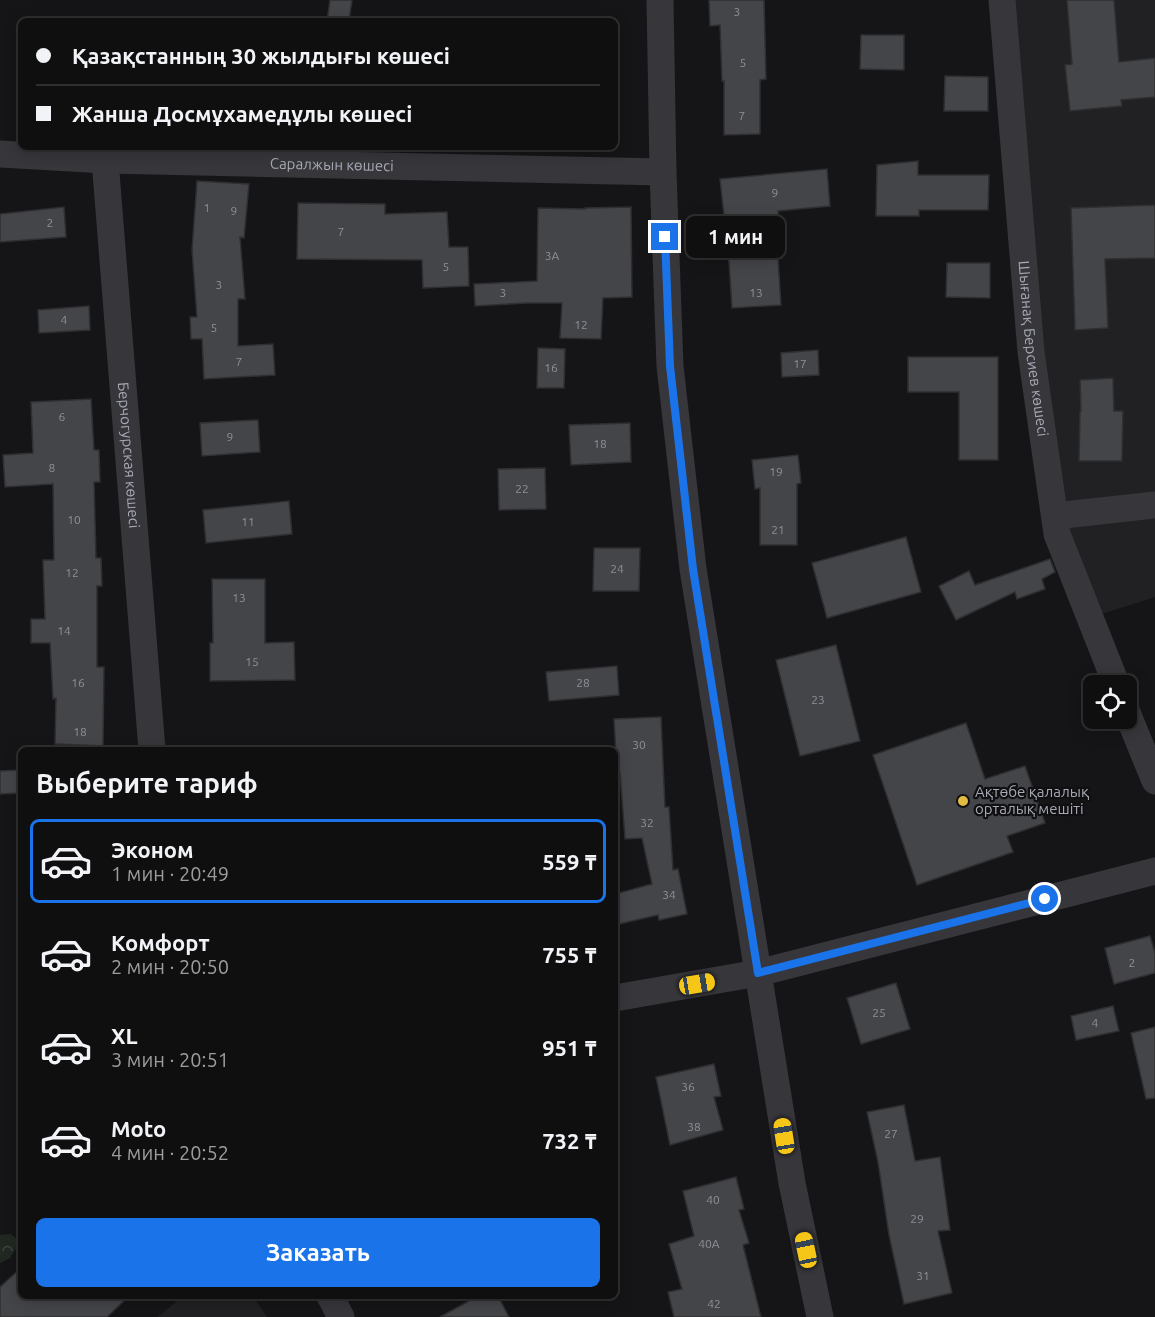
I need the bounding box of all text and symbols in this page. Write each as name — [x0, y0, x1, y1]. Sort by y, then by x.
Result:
house number: 3 — [734, 5, 740, 18]
text: Қазақстанның 30 жылдығы көшесі — [72, 43, 450, 68]
house number: 5 — [740, 56, 746, 69]
text: Жанша Досмұхамедұлы көшесі — [72, 101, 412, 126]
house number: 7 — [739, 109, 745, 122]
street label: Саралжын көшесі — [270, 155, 394, 174]
house number: 9 — [772, 186, 778, 199]
house number: 1 — [204, 201, 210, 214]
house number: 9 — [231, 204, 237, 217]
house number: 2 — [47, 216, 53, 229]
callout: 1 мин — [686, 216, 785, 258]
route end — [651, 223, 678, 250]
house number: 7 — [338, 225, 344, 238]
text: 1 мин — [708, 225, 763, 248]
house number: 3А — [545, 249, 559, 262]
house number: 5 — [443, 260, 449, 273]
street label: Шығанақ Берсиев көшесі — [1015, 260, 1052, 438]
house number: 3 — [216, 278, 222, 291]
house number: 3 — [500, 286, 506, 299]
house number: 13 — [749, 286, 763, 299]
house number: 4 — [61, 313, 68, 326]
house number: 12 — [574, 318, 588, 331]
house number: 5 — [211, 321, 217, 334]
house number: 7 — [236, 355, 242, 368]
house number: 17 — [793, 357, 807, 370]
house number: 16 — [544, 361, 558, 374]
street label: Берчогурская көшесі — [115, 381, 143, 529]
house number: 6 — [59, 410, 66, 423]
house number: 9 — [227, 430, 233, 443]
house number: 18 — [593, 437, 607, 450]
house number: 8 — [49, 461, 56, 474]
house number: 19 — [769, 465, 783, 478]
house number: 22 — [515, 482, 529, 495]
house number: 10 — [67, 513, 81, 526]
house number: 11 — [241, 515, 255, 528]
house number: 21 — [771, 523, 785, 536]
house number: 24 — [610, 562, 624, 575]
house number: 12 — [65, 566, 79, 579]
house number: 13 — [232, 591, 246, 604]
house number: 14 — [57, 624, 71, 637]
house number: 15 — [245, 655, 259, 668]
map controls — [1083, 675, 1137, 729]
button: locate — [1083, 675, 1137, 729]
house number: 16 — [71, 676, 85, 689]
house number: 28 — [576, 676, 590, 689]
house number: 23 — [811, 693, 825, 706]
house number: 18 — [73, 725, 87, 738]
house number: 30 — [632, 738, 646, 751]
text: Выберите тариф — [36, 768, 258, 798]
place label: Ақтөбе қалалық орталық мешіті — [975, 783, 1089, 817]
marker: Ақтөбе қалалық орталық мешіті — [956, 794, 970, 808]
house number: 32 — [640, 816, 654, 829]
icon: car — [39, 834, 93, 888]
text: Эконом — [111, 837, 193, 862]
text: 559 ₸ — [542, 849, 597, 874]
text: 1 мин · 20:49 — [111, 862, 229, 885]
route start — [1031, 885, 1058, 912]
house number: 34 — [662, 888, 676, 901]
icon: car — [39, 927, 93, 981]
text: Комфорт — [111, 930, 210, 955]
text: 755 ₸ — [542, 942, 597, 967]
text: 2 мин · 20:50 — [111, 955, 229, 978]
house number: 2 — [1129, 956, 1135, 969]
car — [678, 972, 716, 996]
house number: 25 — [872, 1006, 886, 1019]
house number: 4 — [1092, 1016, 1099, 1029]
icon: car — [39, 1020, 93, 1074]
text: XL — [111, 1023, 138, 1048]
text: 951 ₸ — [542, 1035, 597, 1060]
text: 3 мин · 20:51 — [111, 1048, 229, 1071]
house number: 36 — [681, 1080, 695, 1093]
icon: car — [39, 1113, 93, 1167]
text: Moto — [111, 1116, 166, 1141]
car — [772, 1117, 796, 1155]
house number: 38 — [687, 1120, 701, 1133]
house number: 27 — [884, 1127, 898, 1140]
text: 732 ₸ — [542, 1128, 597, 1153]
text: 4 мин · 20:52 — [111, 1141, 229, 1164]
house number: 40 — [706, 1193, 720, 1206]
house number: 29 — [910, 1212, 924, 1225]
button: Заказать — [36, 1218, 600, 1287]
car — [793, 1231, 819, 1269]
house number: 40А — [698, 1237, 720, 1250]
house number: 31 — [916, 1269, 930, 1282]
house number: 42 — [707, 1297, 721, 1310]

